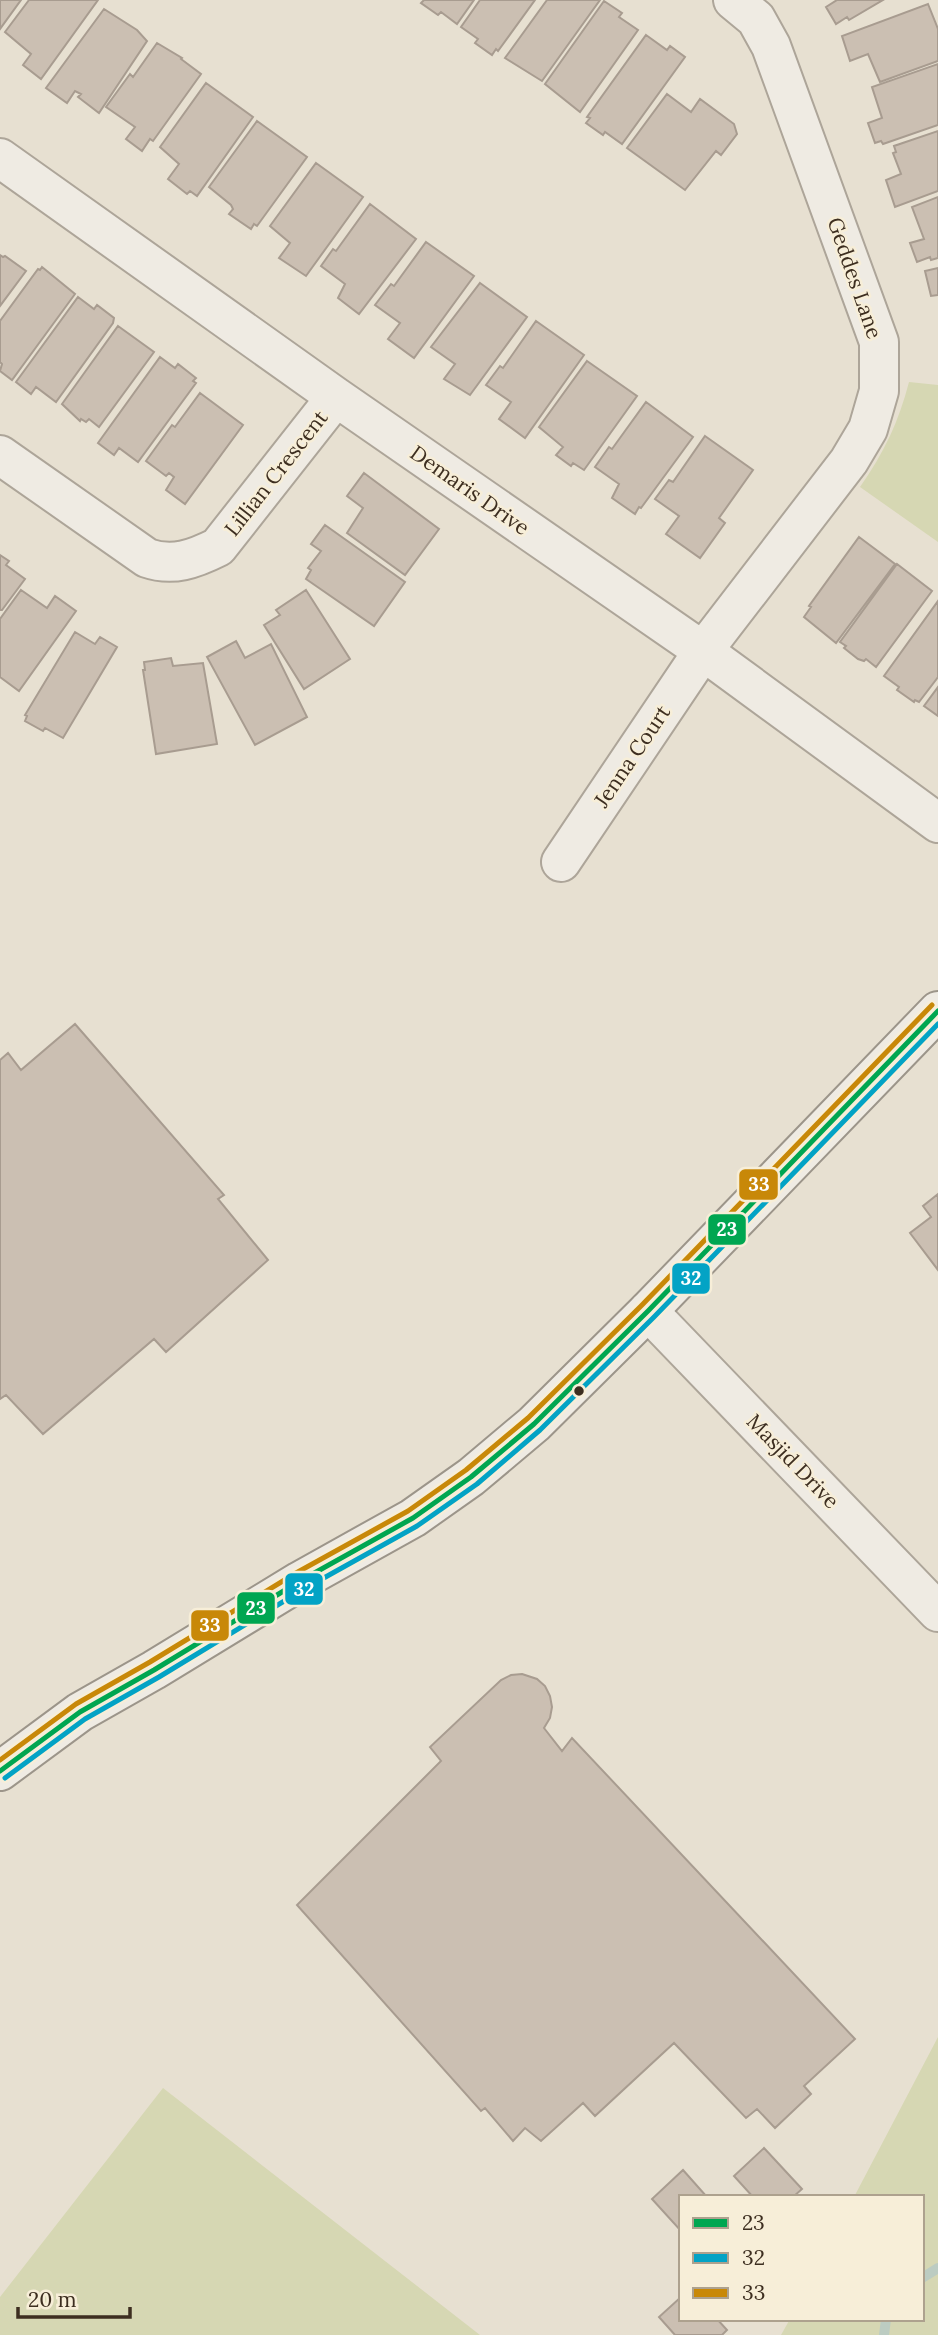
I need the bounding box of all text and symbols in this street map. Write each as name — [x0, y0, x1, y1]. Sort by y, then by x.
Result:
street label: Geddes Lane — [822, 214, 888, 342]
street label: Lillian Crescent — [218, 404, 334, 541]
street label: Demaris Drive — [405, 439, 535, 541]
street label: Jenna Court — [587, 699, 677, 813]
line badge: 33 — [738, 1168, 779, 1201]
text: 33 — [748, 1172, 770, 1196]
line badge: 23 — [707, 1213, 747, 1246]
text: 23 — [717, 1217, 737, 1241]
line badge: 32 — [671, 1262, 711, 1295]
text: 32 — [681, 1266, 701, 1290]
unlabelled marker — [572, 1384, 586, 1398]
street label: Masjid Drive — [741, 1408, 845, 1514]
line badge: 32 — [284, 1572, 324, 1606]
text: 32 — [294, 1577, 314, 1601]
line badge: 23 — [236, 1591, 276, 1625]
text: 23 — [246, 1596, 266, 1620]
line badge: 33 — [190, 1609, 230, 1642]
text: 33 — [199, 1613, 221, 1637]
legend — [679, 2195, 924, 2321]
text: 23 — [742, 2209, 765, 2236]
text: 32 — [742, 2244, 765, 2271]
scale bar — [18, 2276, 130, 2320]
text: 33 — [742, 2279, 765, 2306]
text: 20 m — [28, 2286, 77, 2313]

